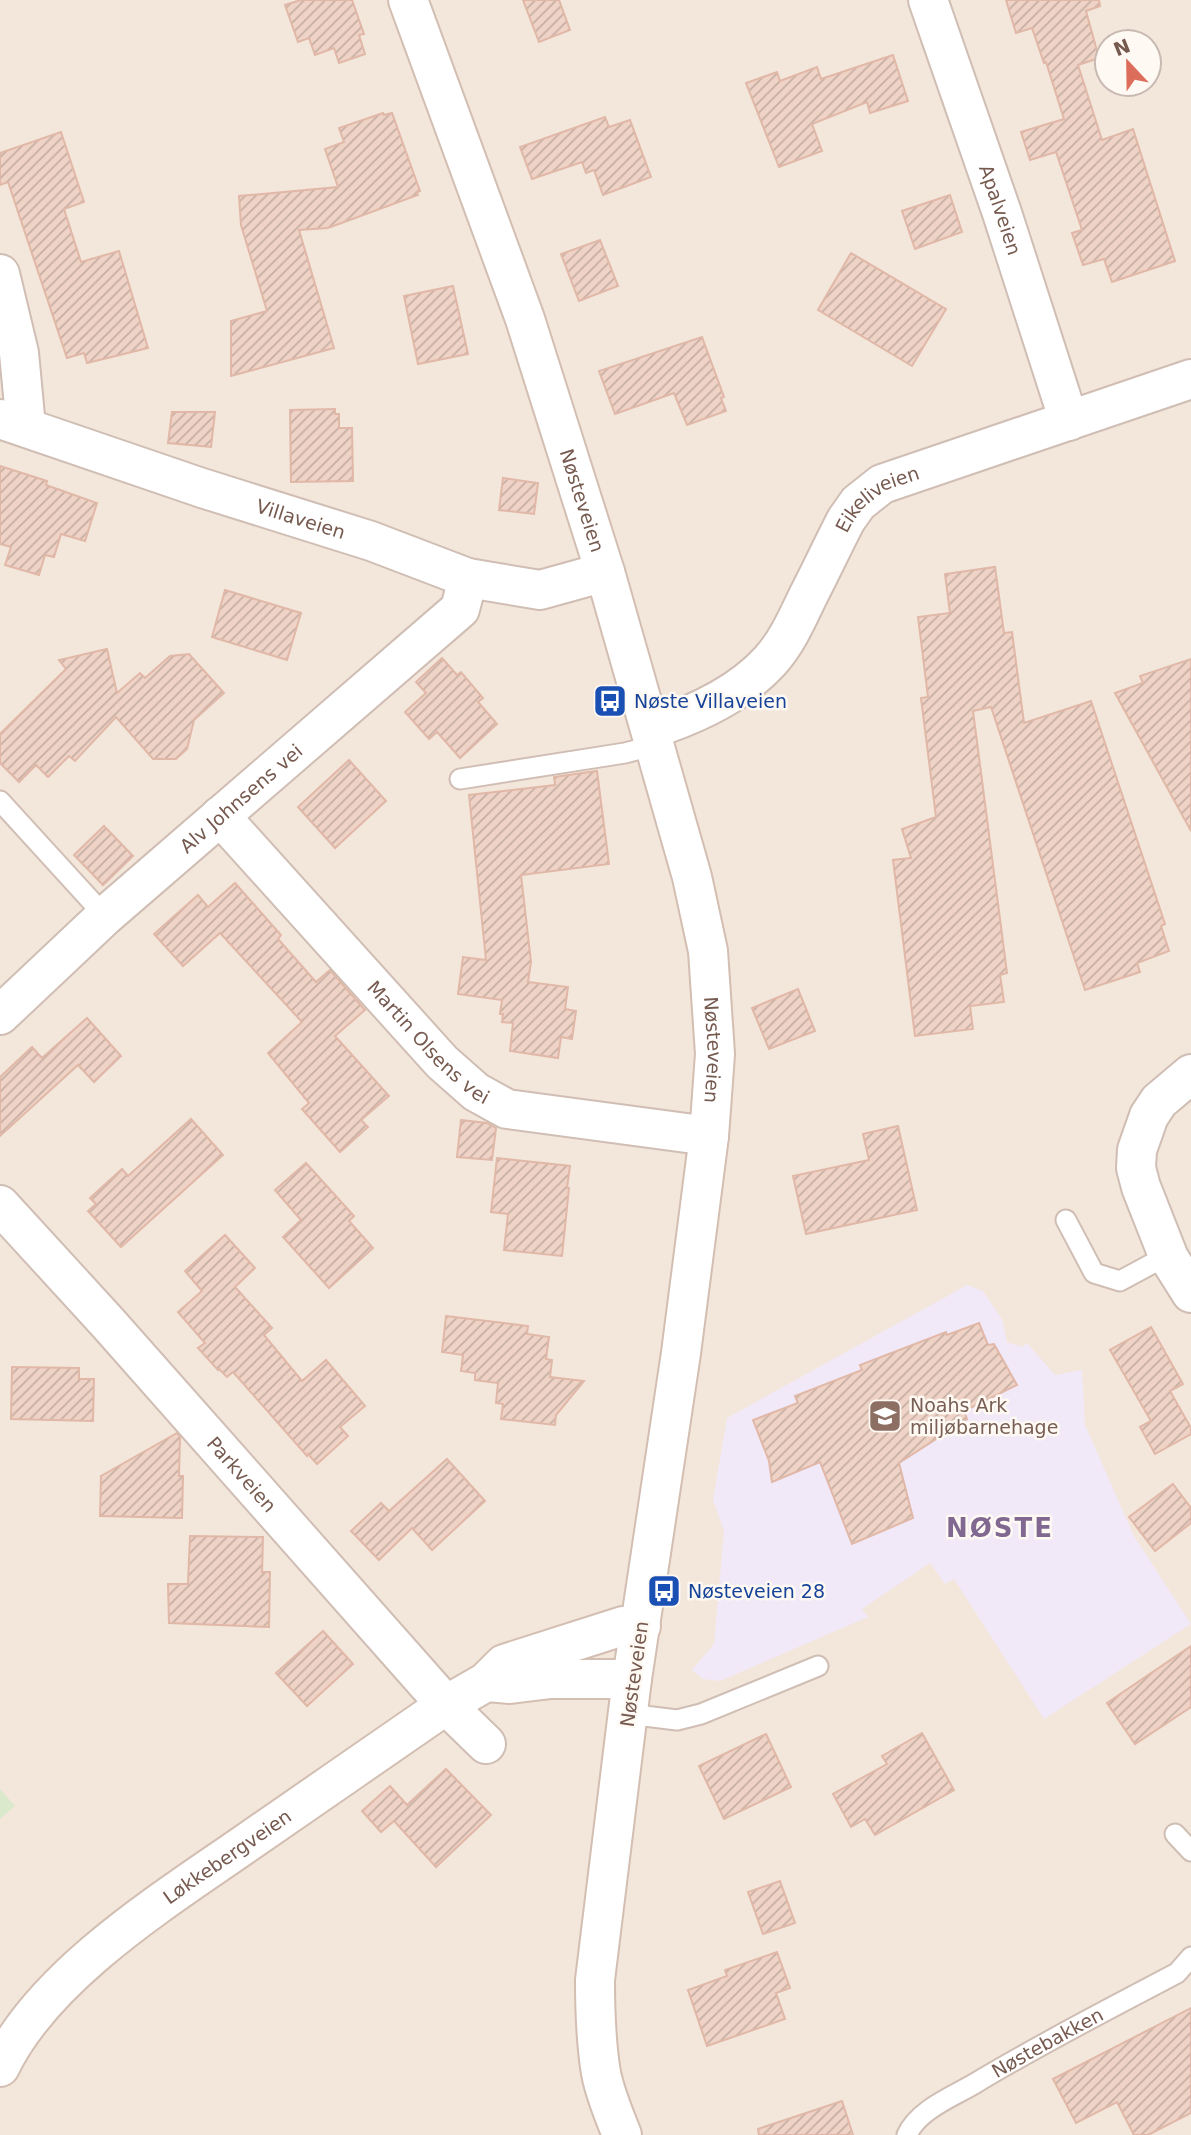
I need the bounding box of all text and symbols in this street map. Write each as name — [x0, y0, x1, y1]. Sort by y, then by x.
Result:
north arrow — [1093, 28, 1163, 98]
text: N — [1110, 34, 1133, 60]
street label: Apalveien — [975, 162, 1026, 258]
street label: Nøsteveien — [556, 446, 609, 555]
street label: Eikeliveien — [831, 461, 922, 536]
street label: Villaveien — [254, 495, 348, 543]
bus stop icon: Nøste Villaveien — [591, 682, 629, 720]
place label: Nøste Villaveien — [634, 690, 787, 712]
street label: Alv Johnsens vei — [175, 740, 307, 857]
street label: Martin Olsens vei — [363, 976, 493, 1108]
street label: Nøsteveien — [700, 996, 726, 1104]
place label: Noahs Ark miljøbarnehage — [910, 1394, 1058, 1438]
school or university icon: Noahs Ark miljøbarnehage — [866, 1397, 904, 1435]
street label: Parkveien — [203, 1432, 281, 1516]
district label: NØSTE — [946, 1513, 1054, 1543]
bus stop icon: Nøsteveien 28 — [645, 1572, 683, 1610]
place label: Nøsteveien 28 — [688, 1580, 825, 1602]
street label: Nøsteveien — [616, 1620, 652, 1728]
street label: Løkkebergveien — [159, 1805, 295, 1908]
street label: Nøstebakken — [988, 2003, 1107, 2082]

